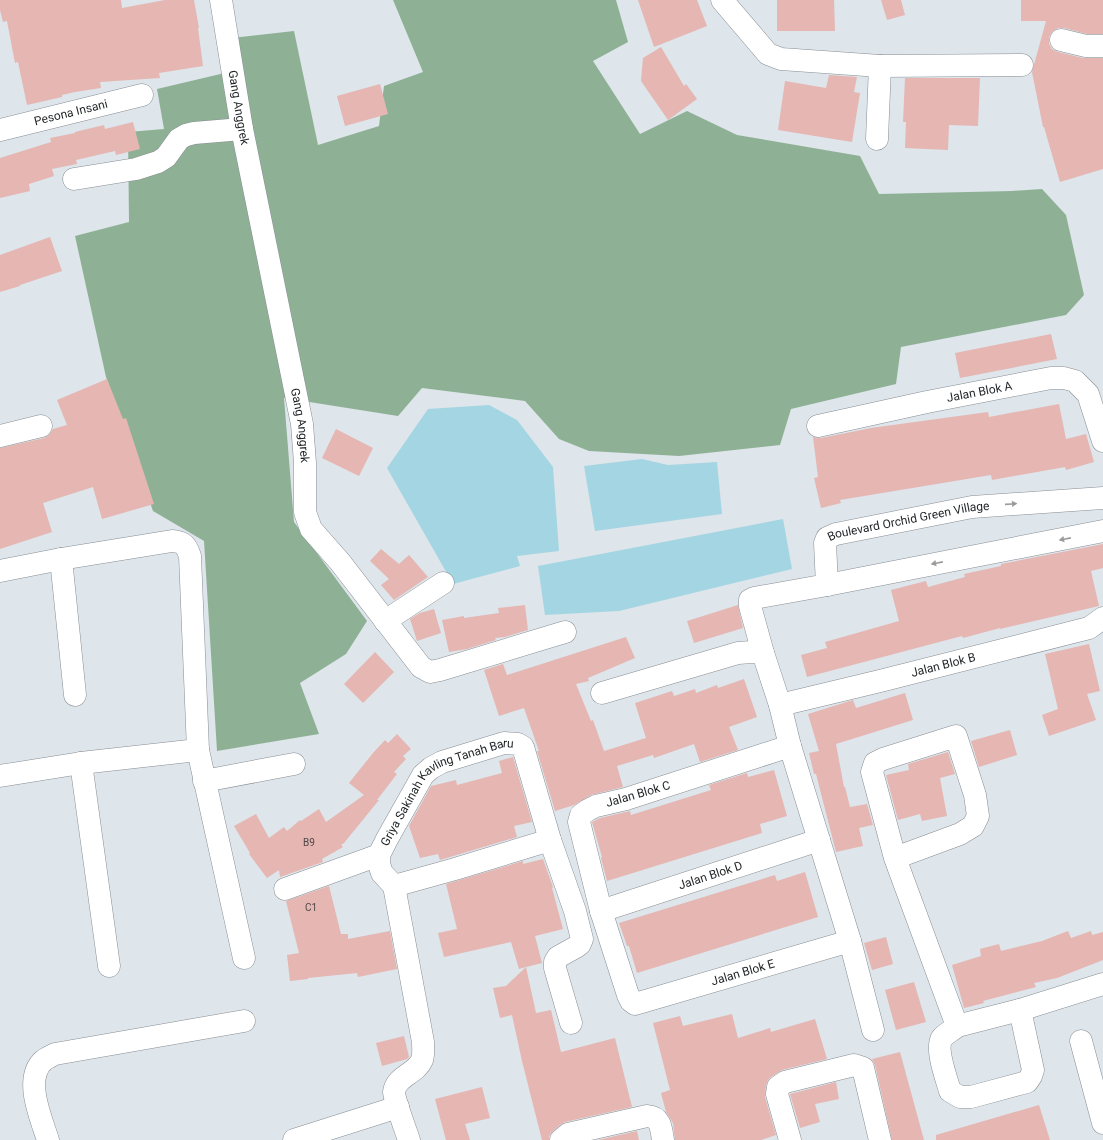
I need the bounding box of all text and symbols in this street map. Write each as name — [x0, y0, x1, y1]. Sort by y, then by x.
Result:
street label: Gang Anggrek — [226, 69, 252, 147]
street label: Pesona Insani — [33, 97, 109, 128]
street label: Jalan Blok A — [945, 379, 1014, 405]
street label: Gang Anggrek — [288, 387, 312, 464]
street label: Boulevard Orchid Green Village — [825, 499, 990, 544]
one-way arrow — [1005, 501, 1017, 508]
one-way arrow — [1059, 536, 1071, 542]
one-way arrow — [931, 561, 943, 567]
street label: Jalan Blok B — [909, 650, 977, 680]
street label: Griya Sakinah Kavling Tanah Baru — [378, 736, 514, 848]
street label: Jalan Blok C — [604, 778, 672, 810]
house number: B9 — [303, 837, 315, 848]
street label: Jalan Blok D — [677, 858, 744, 892]
house number: C1 — [305, 902, 317, 913]
street label: Jalan Blok E — [710, 956, 776, 988]

